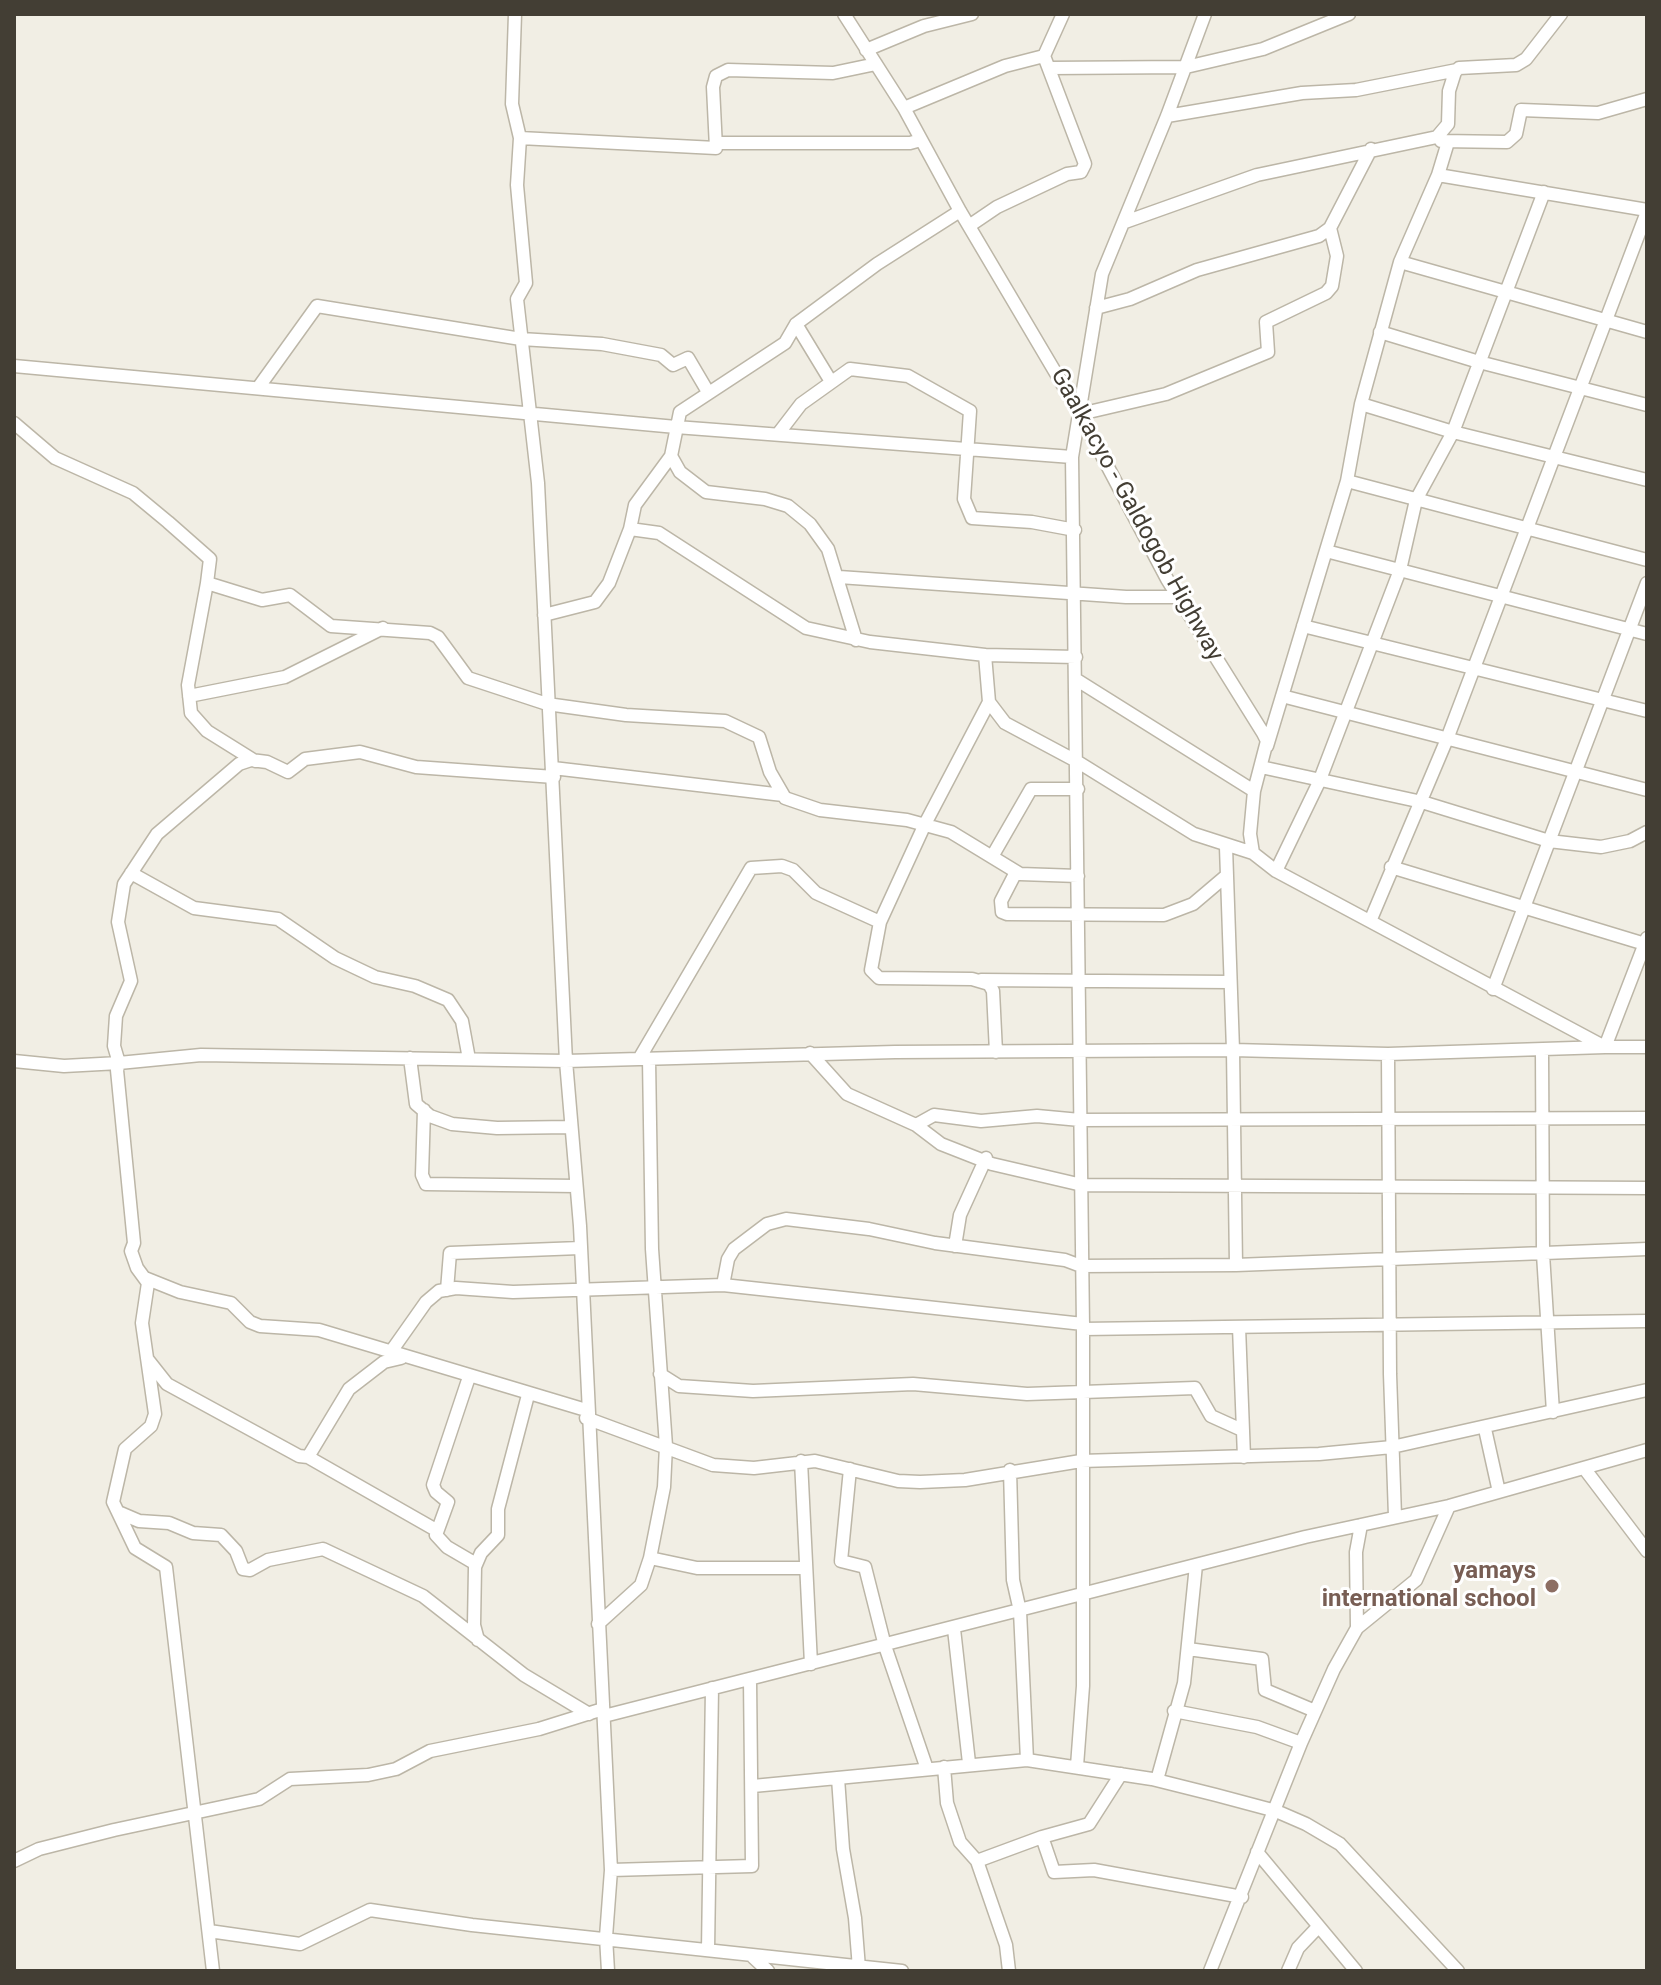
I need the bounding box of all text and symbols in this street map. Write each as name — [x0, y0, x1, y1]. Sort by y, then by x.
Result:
street label: Gaalkacyo - Galdogob Highway — [1043, 364, 1229, 666]
place label: yamays international school — [1322, 1558, 1536, 1614]
marker: yamays international school — [1543, 1577, 1561, 1595]

